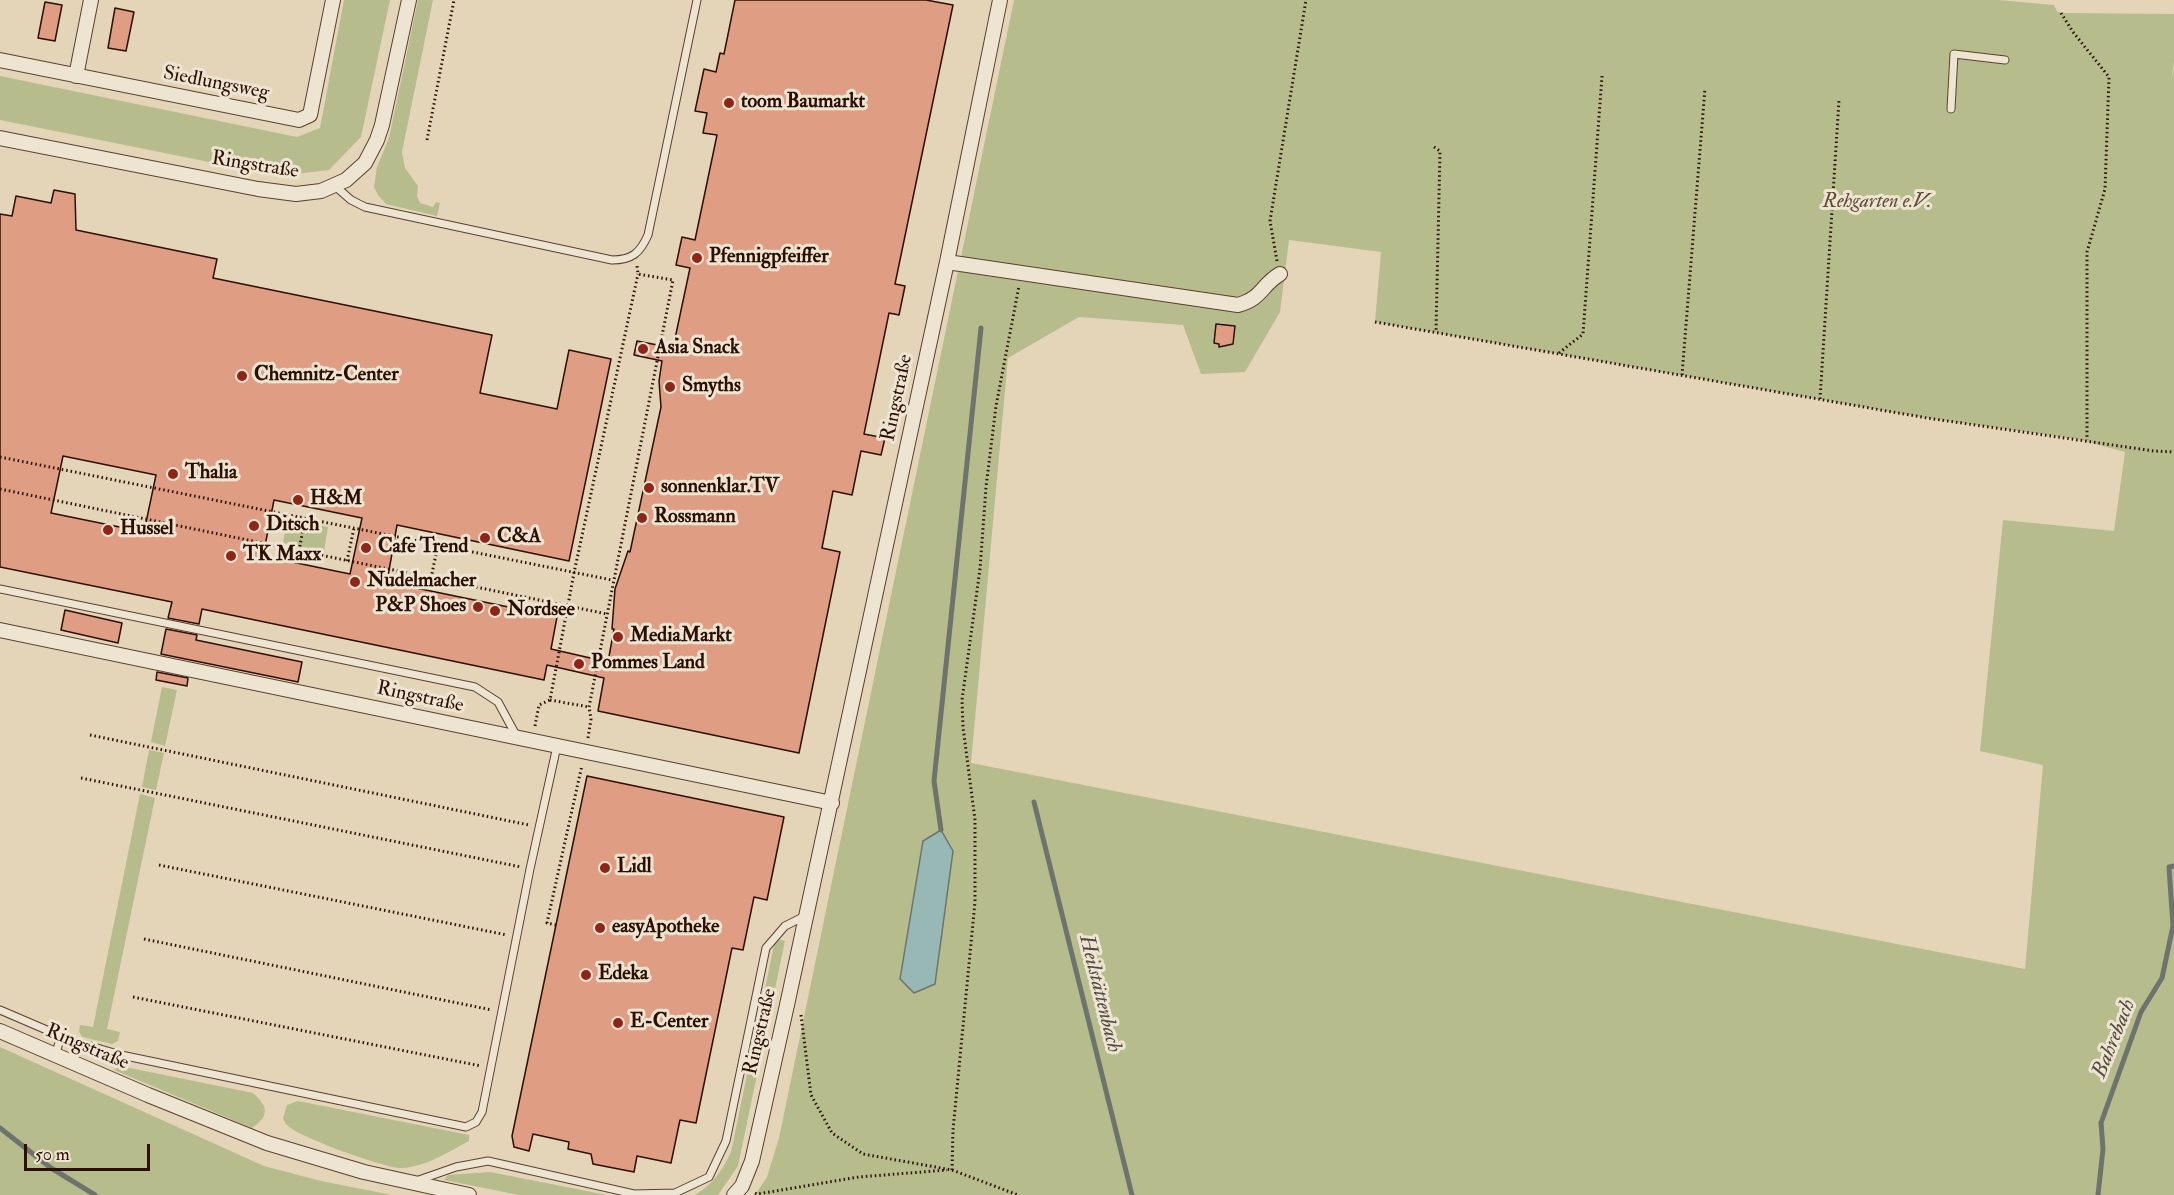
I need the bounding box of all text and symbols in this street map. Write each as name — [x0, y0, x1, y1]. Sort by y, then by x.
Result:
street label: Siedlungsweg — [161, 62, 271, 106]
place label: toom Baumarkt — [741, 91, 865, 115]
marker: toom Baumarkt — [722, 96, 736, 110]
street label: Ringstraße — [210, 147, 300, 185]
park label: Rehgarten e.V. — [1823, 191, 1931, 215]
place label: Pfennigpfeiffer — [709, 246, 829, 270]
marker: Pfennigpfeiffer — [690, 251, 704, 265]
place label: Asia Snack — [655, 337, 740, 361]
marker: Asia Snack — [636, 342, 650, 356]
street label: Ringstraße — [877, 352, 919, 444]
place label: Chemnitz-Center — [254, 364, 399, 388]
marker: Chemnitz-Center — [235, 369, 249, 383]
place label: Smyths — [682, 375, 741, 399]
marker: Smyths — [663, 380, 677, 394]
place label: Thalia — [185, 462, 237, 486]
marker: Thalia — [166, 467, 180, 481]
place label: sonnenklar.TV — [661, 476, 779, 500]
marker: sonnenklar.TV — [642, 481, 656, 495]
place label: H&M — [310, 488, 362, 512]
marker: H&M — [291, 493, 305, 507]
place label: Rossmann — [654, 506, 736, 530]
marker: Rossmann — [635, 511, 649, 525]
place label: Ditsch — [266, 514, 319, 538]
place label: Hussel — [120, 518, 174, 542]
marker: Ditsch — [247, 519, 261, 533]
marker: Hussel — [101, 523, 115, 537]
place label: C&A — [497, 526, 541, 550]
marker: C&A — [478, 531, 492, 545]
place label: Cafe Trend — [378, 536, 468, 560]
marker: Cafe Trend — [359, 541, 373, 555]
place label: TK Maxx — [243, 544, 321, 568]
marker: TK Maxx — [224, 549, 238, 563]
place label: Nudelmacher — [367, 570, 476, 594]
marker: Nudelmacher — [348, 575, 362, 589]
place label: P&P Shoes — [375, 595, 466, 619]
place label: Nordsee — [507, 599, 575, 623]
marker: P&P Shoes — [471, 600, 485, 614]
marker: Nordsee — [488, 604, 502, 618]
place label: MediaMarkt — [630, 625, 732, 649]
marker: MediaMarkt — [611, 630, 625, 644]
place label: Pommes Land — [591, 652, 705, 676]
marker: Pommes Land — [572, 657, 586, 671]
street label: Ringstraße — [374, 677, 466, 719]
place label: Lidl — [617, 856, 652, 880]
marker: Lidl — [598, 861, 612, 875]
place label: easyApotheke — [612, 916, 719, 940]
marker: easyApotheke — [593, 921, 607, 935]
water label: Heilstättenbach — [1072, 933, 1126, 1055]
place label: Edeka — [598, 963, 648, 987]
marker: Edeka — [579, 968, 593, 982]
street label: Ringstraße — [739, 986, 783, 1078]
water label: Bahrebach — [2088, 996, 2142, 1082]
place label: E-Center — [630, 1011, 708, 1035]
marker: E-Center — [611, 1016, 625, 1030]
street label: Ringstraße — [42, 1020, 132, 1076]
scale bar — [27, 1132, 153, 1170]
text: 50 m — [35, 1143, 70, 1166]

